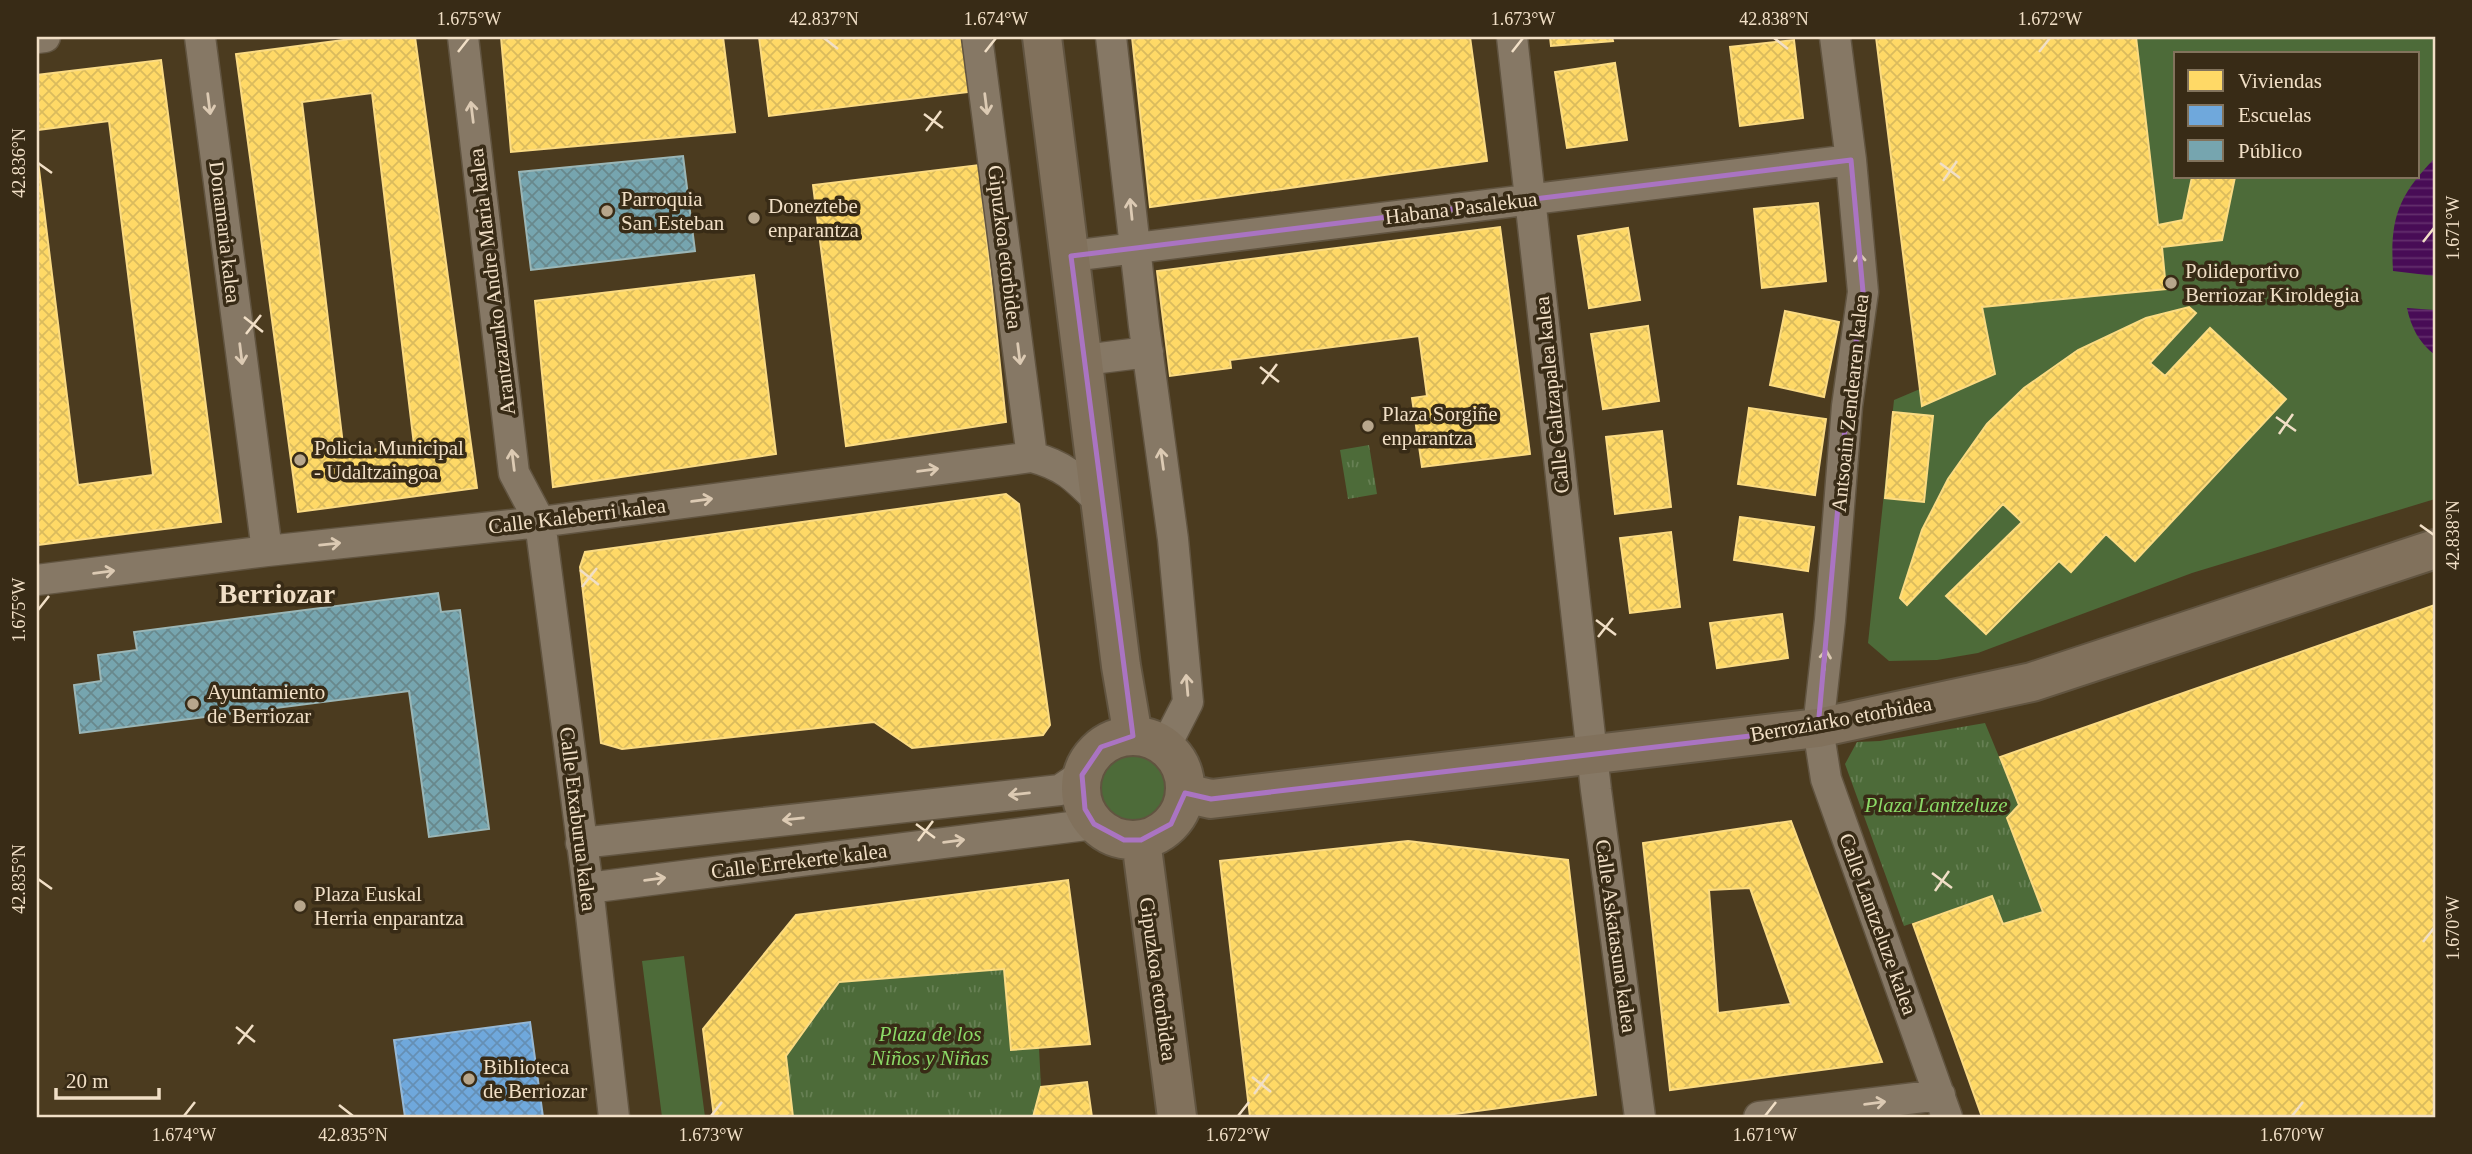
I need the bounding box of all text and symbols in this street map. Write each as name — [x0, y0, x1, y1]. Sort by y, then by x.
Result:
text: 1.675°W — [437, 9, 501, 29]
text: 42.837°N — [789, 9, 859, 29]
text: 1.674°W — [964, 9, 1028, 29]
text: 1.673°W — [1491, 9, 1555, 29]
text: 42.838°N — [1739, 9, 1809, 29]
text: 1.672°W — [2018, 9, 2082, 29]
legend — [2174, 52, 2420, 178]
text: Viviendas — [2238, 69, 2322, 93]
one-way arrow — [202, 93, 215, 115]
one-way arrow — [980, 93, 993, 115]
one-way arrow — [465, 101, 478, 124]
text: Escuelas — [2238, 103, 2311, 127]
text: 42.836°N — [9, 128, 29, 198]
text: Público — [2238, 139, 2302, 163]
street label: Arantzazuko Andre Maria kalea — [464, 146, 520, 417]
street label: Donamaria kalea — [204, 160, 246, 305]
street label: Gipuzkoa etorbidea — [983, 164, 1027, 331]
place label: Parroquia San Esteban — [621, 187, 725, 235]
street label: Habana Pasalekua — [1383, 187, 1539, 229]
place label: Doneztebe enparantza — [768, 194, 860, 242]
text: 1.671°W — [2443, 196, 2463, 260]
one-way arrow — [1125, 198, 1138, 220]
marker: Parroquia San Esteban — [599, 203, 615, 219]
marker: Doneztebe enparantza — [746, 210, 762, 226]
one-way arrow — [1853, 252, 1866, 275]
place label: Polideportivo Berriozar Kiroldegia — [2185, 259, 2360, 307]
marker: Polideportivo Berriozar Kiroldegia — [2163, 275, 2179, 291]
street label: Antsoain Zendearen kalea — [1827, 292, 1873, 513]
street label: Calle Galtzapalea kalea — [1530, 295, 1574, 495]
one-way arrow — [235, 342, 248, 365]
one-way arrow — [1012, 342, 1025, 365]
place label: Plaza Sorgiñe enparantza — [1382, 402, 1498, 450]
marker: Plaza Sorgiñe enparantza — [1360, 418, 1376, 434]
place label: Policia Municipal - Udaltzaingoa — [314, 436, 464, 484]
one-way arrow — [1156, 448, 1169, 471]
one-way arrow — [506, 449, 519, 472]
marker: Policia Municipal - Udaltzaingoa — [292, 452, 308, 468]
one-way arrow — [916, 464, 939, 477]
street label: Calle Kaleberri kalea — [487, 493, 668, 539]
one-way arrow — [690, 494, 713, 507]
text: 42.838°N — [2443, 500, 2463, 570]
one-way arrow — [319, 538, 341, 551]
one-way arrow — [93, 565, 115, 578]
text: 1.675°W — [9, 578, 29, 642]
district label: Berriozar — [219, 578, 335, 609]
one-way arrow — [1819, 649, 1832, 672]
one-way arrow — [1180, 674, 1193, 697]
place label: Ayuntamiento de Berriozar — [207, 680, 325, 728]
street label: Berroziarko etorbidea — [1748, 691, 1934, 747]
marker: Ayuntamiento de Berriozar — [185, 696, 201, 712]
street label: Calle Etxaburua kalea — [555, 726, 601, 913]
one-way arrow — [1008, 788, 1031, 801]
park label: Plaza Lantzeluze — [1864, 793, 2007, 817]
one-way arrow — [782, 813, 804, 826]
street label: Calle Lantzeluze kalea — [1834, 830, 1922, 1019]
one-way arrow — [942, 835, 965, 848]
street label: Calle Errekerte kalea — [710, 838, 889, 884]
street label: Calle Askatasuna kalea — [1591, 838, 1642, 1035]
text: 42.835°N — [9, 844, 29, 914]
one-way arrow — [644, 873, 666, 886]
place label: Plaza Euskal Herria enparantza — [314, 882, 464, 930]
street label: Gipuzkoa etorbidea — [1135, 896, 1181, 1063]
text: 1.670°W — [2443, 896, 2463, 960]
marker: Plaza Euskal Herria enparantza — [292, 898, 308, 914]
park label: Plaza de los Niños y Niñas — [870, 1022, 989, 1070]
place label: Biblioteca de Berriozar — [483, 1055, 587, 1103]
scale bar — [56, 1056, 159, 1100]
text: 20 m — [66, 1069, 109, 1093]
marker: Biblioteca de Berriozar — [461, 1071, 477, 1087]
one-way arrow — [1864, 1096, 1886, 1109]
text: 1.674°W — [152, 1125, 216, 1145]
text: 42.835°N — [318, 1125, 388, 1145]
text: 1.673°W — [679, 1125, 743, 1145]
text: 1.672°W — [1206, 1125, 1270, 1145]
text: 1.671°W — [1733, 1125, 1797, 1145]
text: 1.670°W — [2260, 1125, 2324, 1145]

